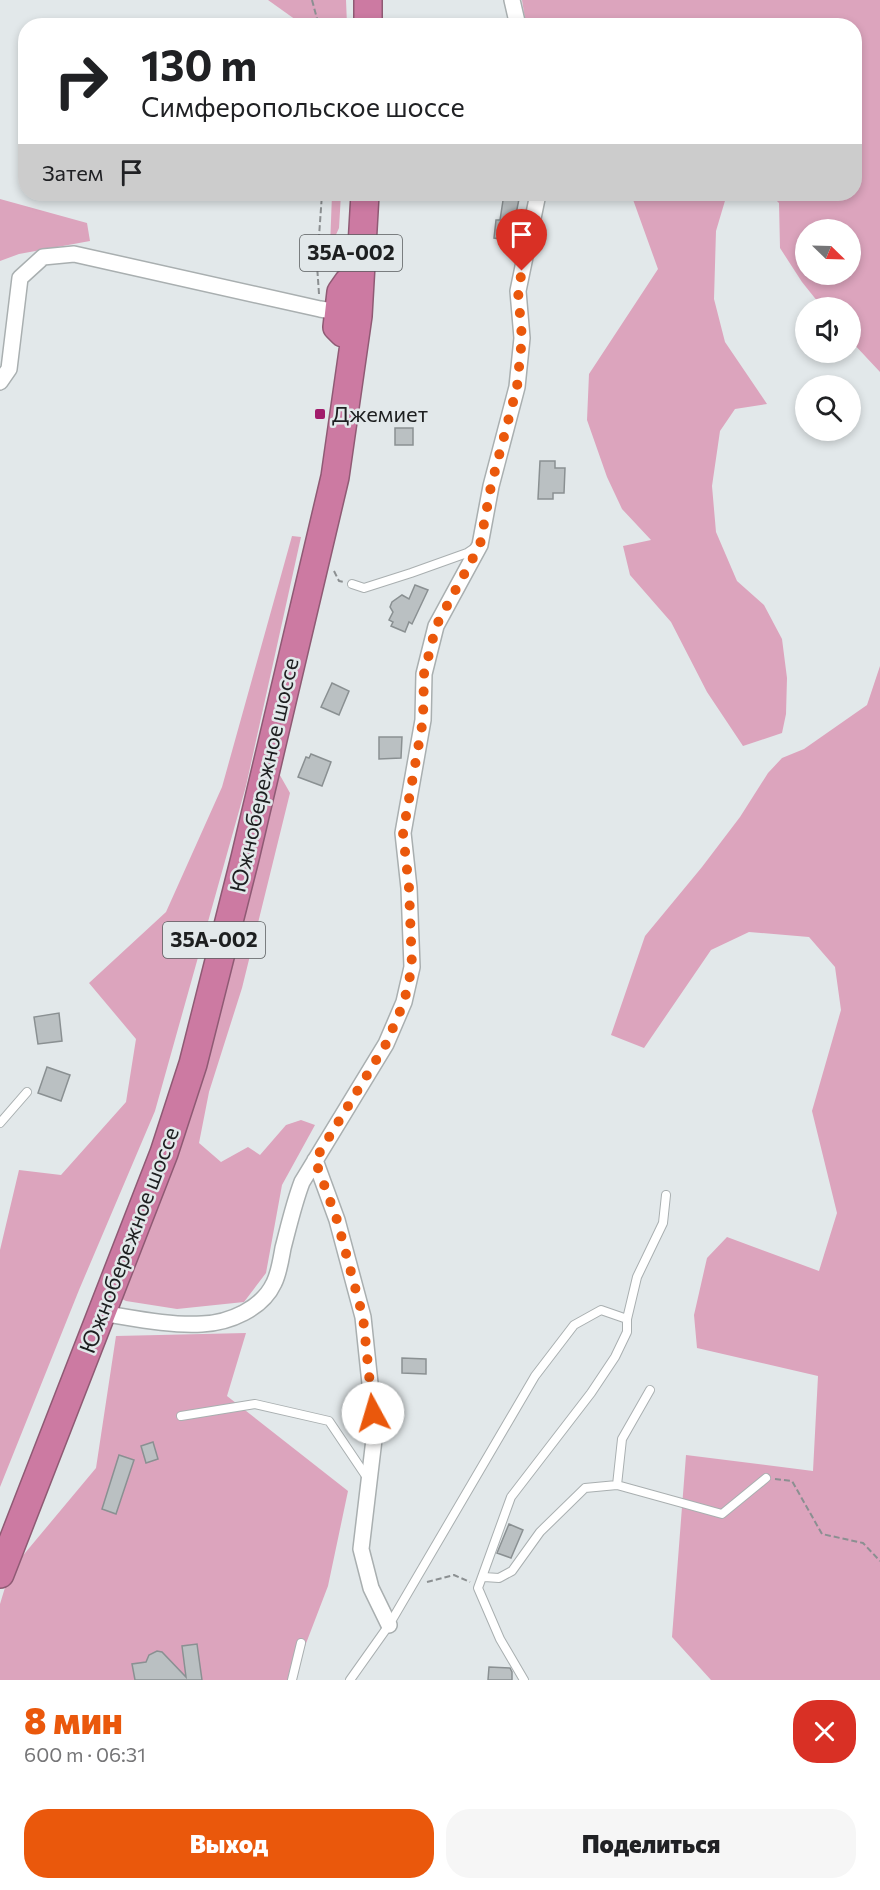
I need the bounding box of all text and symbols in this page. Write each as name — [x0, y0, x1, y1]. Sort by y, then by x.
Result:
text: 130 m — [141, 38, 257, 90]
icon: right — [42, 42, 120, 120]
text: Симферопольское шоссе — [141, 90, 465, 123]
icon: arrive — [115, 156, 148, 189]
text: Затем — [42, 159, 103, 186]
pin — [496, 209, 547, 271]
icon: arrive — [505, 218, 538, 251]
north arrow — [795, 219, 861, 285]
map controls — [795, 219, 861, 441]
road number: 35А-002 — [300, 235, 402, 271]
button: sound — [795, 297, 861, 363]
button: search — [795, 375, 861, 441]
place label: Джемиет — [332, 400, 428, 427]
marker: Джемиет — [313, 407, 327, 421]
street label: Южнобережное шоссе — [223, 655, 304, 895]
road number: 35А-002 — [163, 922, 265, 958]
street label: Южнобережное шоссе — [73, 1123, 184, 1357]
position arrow — [341, 1381, 405, 1445]
text: 8 мин — [24, 1697, 123, 1741]
button: close — [793, 1700, 856, 1763]
text: 600 m · 06:31 — [24, 1742, 146, 1766]
button: Выход — [24, 1809, 434, 1878]
button: Поделиться — [446, 1809, 856, 1878]

